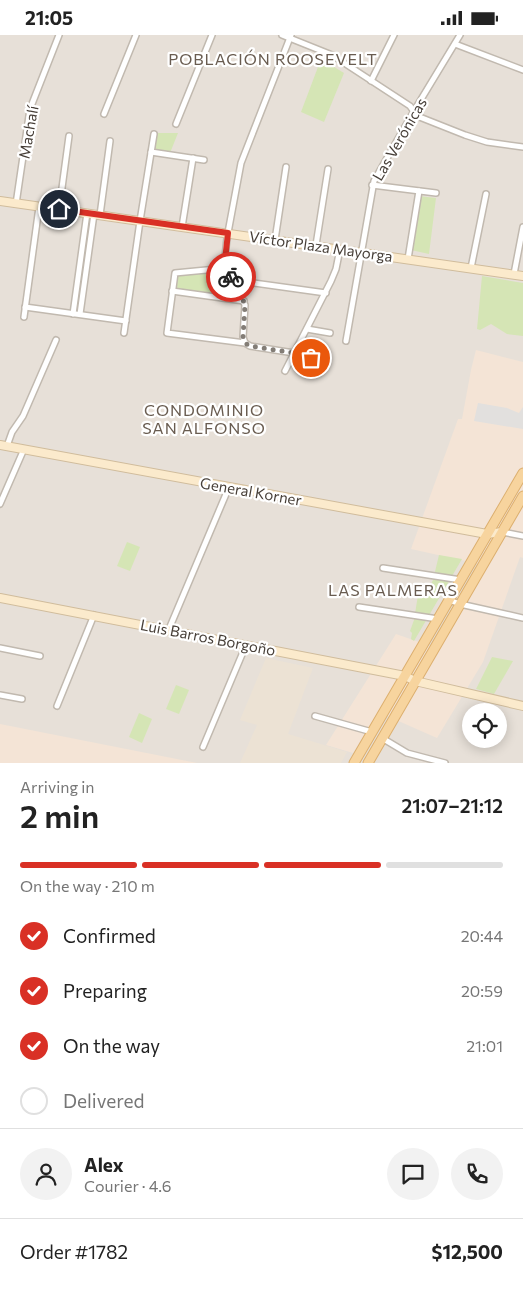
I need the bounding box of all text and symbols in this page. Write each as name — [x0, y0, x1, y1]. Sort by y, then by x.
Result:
text: 21:05 — [25, 6, 73, 29]
district label: POBLACIÓN ROOSEVELT — [168, 49, 378, 68]
street label: Las Verónicas — [368, 94, 430, 184]
street label: Machalí — [14, 103, 42, 160]
pin — [38, 188, 80, 230]
icon: home — [45, 195, 73, 223]
street label: Víctor Plaza Mayorga — [248, 227, 394, 265]
courier — [206, 252, 256, 302]
icon: bike — [217, 263, 245, 291]
pin — [290, 337, 332, 379]
icon: bag — [297, 344, 325, 372]
district label: CONDOMINIO SAN ALFONSO — [142, 400, 266, 437]
street label: General Korner — [199, 473, 303, 509]
district label: LAS PALMERAS — [328, 580, 458, 599]
street label: Luis Barros Borgoño — [139, 615, 277, 659]
map controls — [462, 703, 507, 748]
button: locate — [462, 703, 507, 748]
text: Arriving in — [20, 777, 94, 796]
text: 21:07–21:12 — [402, 794, 503, 817]
text: 2 min — [20, 795, 99, 835]
text: On the way · 210 m — [20, 876, 155, 895]
icon: check — [20, 922, 48, 950]
text: Confirmed — [63, 924, 156, 947]
text: 20:44 — [461, 926, 503, 945]
icon: check — [20, 977, 48, 1005]
text: Preparing — [63, 979, 147, 1002]
text: 20:59 — [461, 981, 503, 1000]
icon: check — [20, 1032, 48, 1060]
text: On the way — [63, 1034, 160, 1057]
text: 21:01 — [466, 1036, 503, 1055]
text: Delivered — [63, 1089, 144, 1112]
button: person — [20, 1148, 72, 1200]
button: chat — [387, 1148, 439, 1200]
button: phone — [451, 1148, 503, 1200]
text: Alex — [84, 1153, 124, 1176]
text: Courier · 4.6 — [84, 1176, 171, 1195]
text: Order #1782 — [20, 1240, 128, 1263]
text: $12,500 — [432, 1240, 503, 1263]

